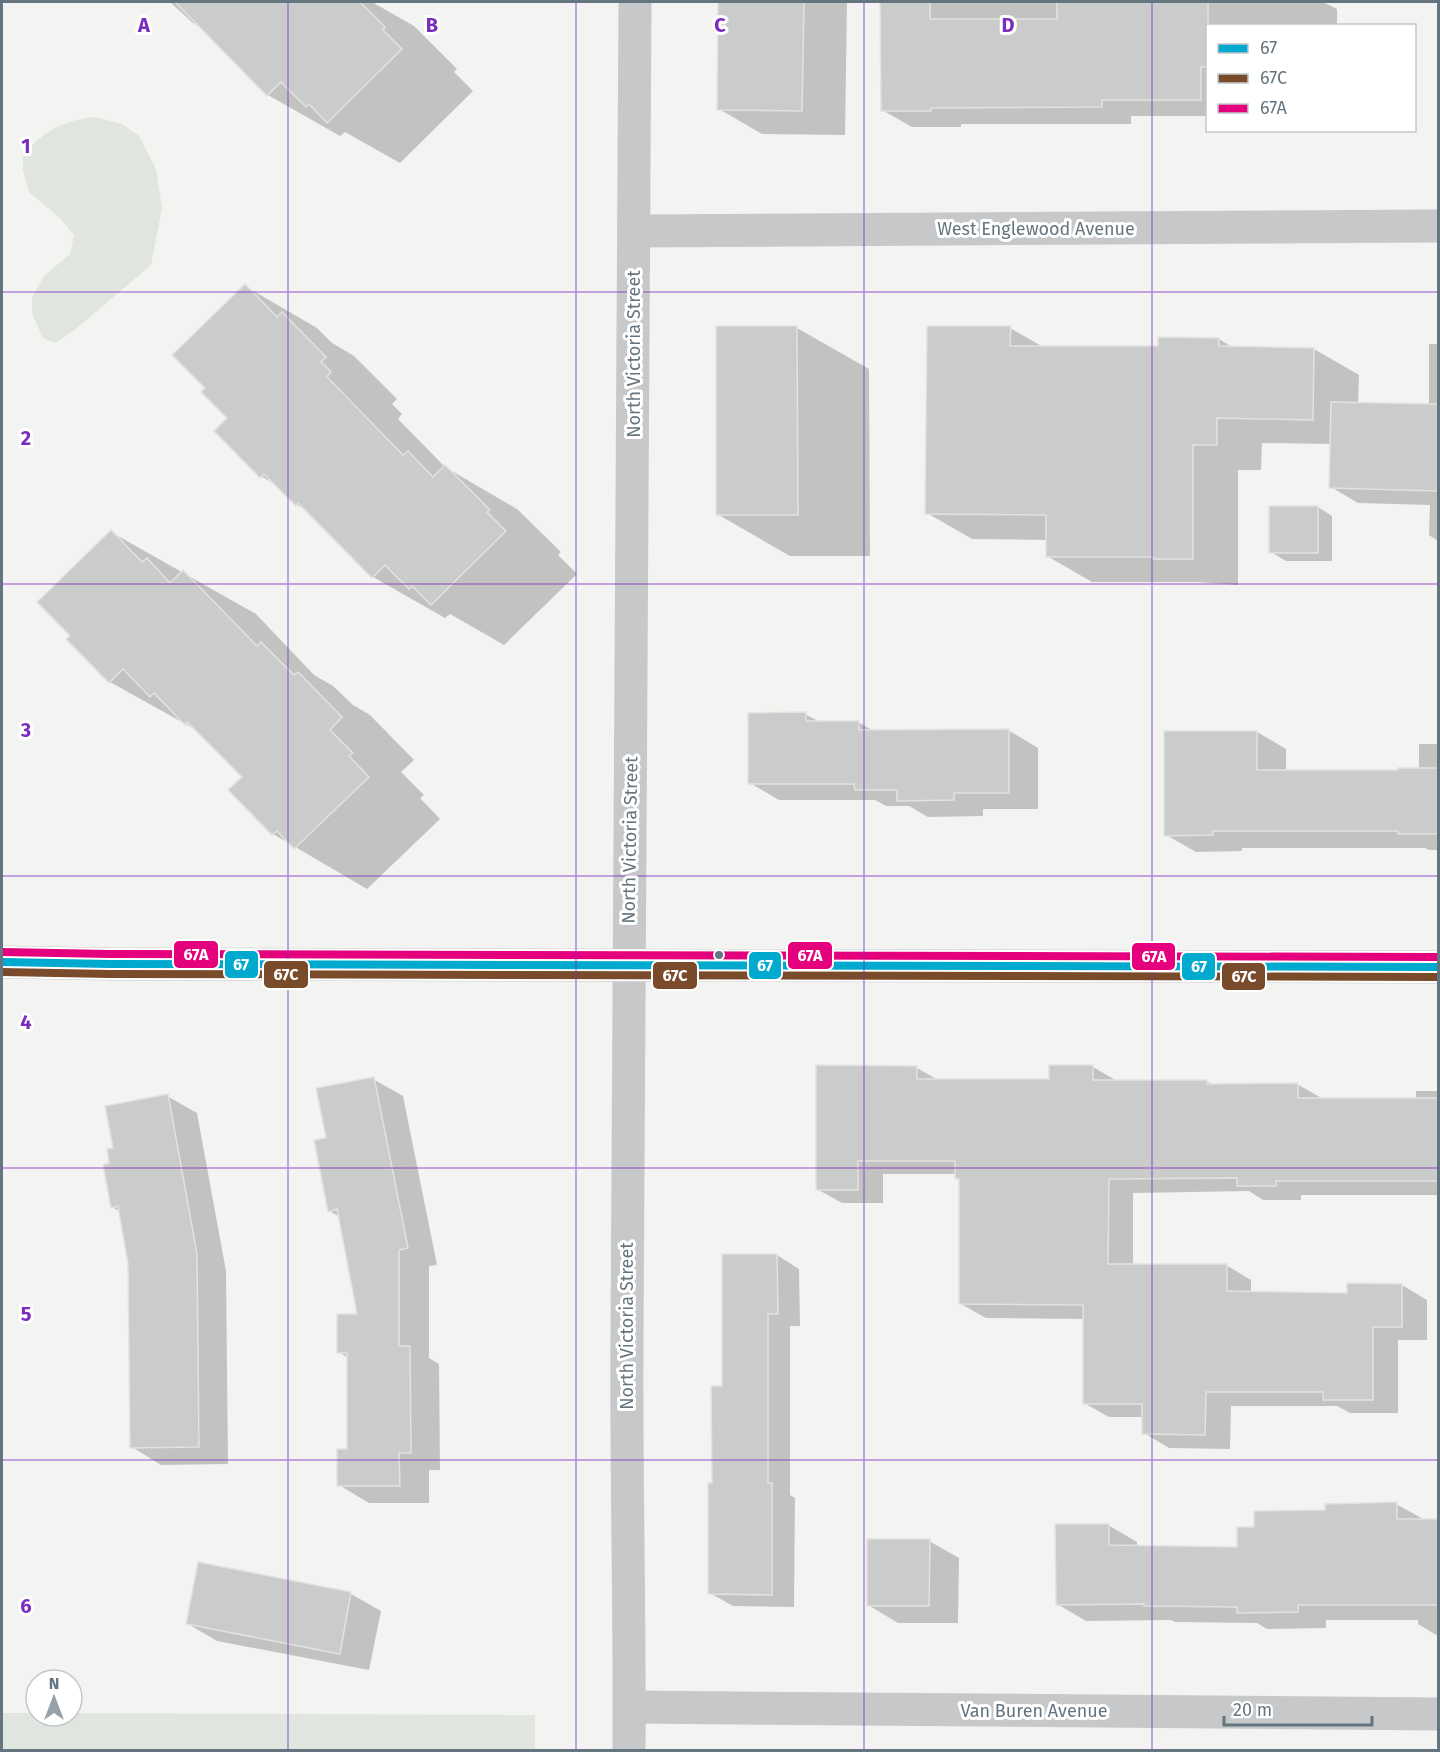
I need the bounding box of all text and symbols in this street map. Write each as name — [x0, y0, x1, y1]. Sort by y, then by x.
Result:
text: A — [137, 13, 151, 37]
text: B — [426, 13, 438, 37]
text: C — [714, 13, 726, 37]
text: D — [1001, 13, 1015, 37]
legend — [1206, 24, 1416, 132]
text: 67 — [1260, 37, 1277, 59]
text: 67C — [1260, 67, 1287, 89]
text: 67A — [1260, 97, 1288, 119]
text: 1 — [21, 134, 31, 158]
street label: West Englewood Avenue — [937, 218, 1135, 240]
street label: North Victoria Street — [623, 270, 645, 438]
text: 2 — [21, 426, 31, 450]
text: 3 — [20, 718, 31, 742]
street label: North Victoria Street — [618, 756, 642, 924]
line badge: 67A — [173, 940, 219, 969]
line badge: 67A — [787, 941, 833, 970]
line badge: 67A — [1131, 942, 1176, 971]
text: 67A — [183, 945, 209, 964]
text: 67A — [797, 946, 823, 965]
text: 67A — [1141, 947, 1167, 966]
unlabelled marker — [713, 949, 725, 961]
line badge: 67 — [224, 950, 259, 979]
line badge: 67 — [748, 951, 782, 980]
line badge: 67 — [1181, 952, 1216, 981]
text: 67 — [233, 955, 250, 974]
text: 67 — [757, 956, 774, 975]
text: 67 — [1191, 957, 1208, 976]
line badge: 67C — [263, 960, 309, 989]
line badge: 67C — [652, 961, 698, 990]
line badge: 67C — [1221, 962, 1266, 991]
text: 67C — [273, 965, 299, 984]
text: 67C — [662, 966, 688, 985]
text: 67C — [1231, 967, 1257, 986]
text: 4 — [20, 1010, 32, 1034]
street label: North Victoria Street — [616, 1242, 638, 1410]
text: 5 — [21, 1302, 32, 1326]
text: 6 — [20, 1594, 32, 1618]
north arrow — [24, 1668, 84, 1728]
text: N — [49, 1674, 59, 1693]
scale bar — [1224, 1689, 1372, 1727]
text: 20 m — [1233, 1699, 1272, 1721]
street label: Van Buren Avenue — [960, 1700, 1108, 1722]

